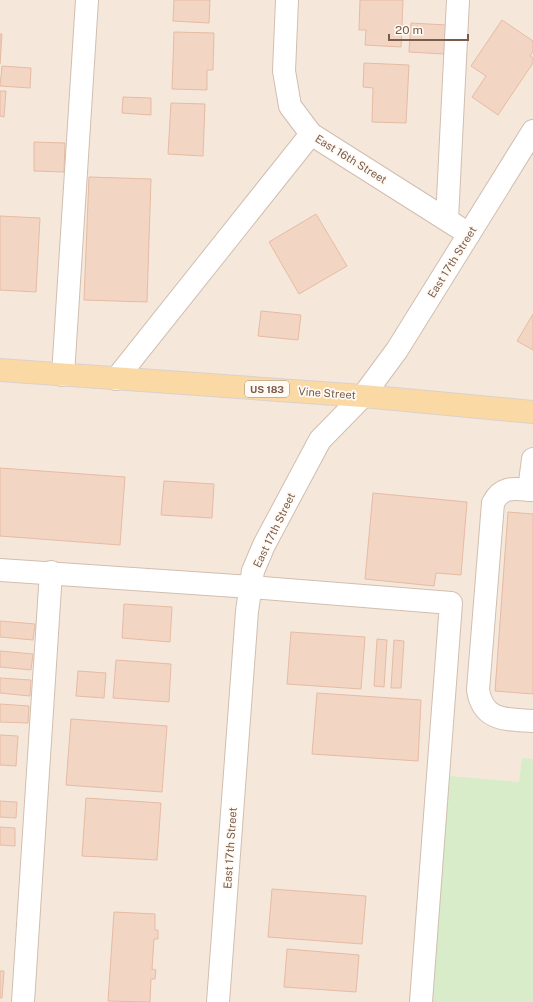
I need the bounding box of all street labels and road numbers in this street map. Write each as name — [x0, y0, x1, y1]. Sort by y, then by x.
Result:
street label: East 16th Street — [313, 132, 389, 186]
street label: East 17th Street — [425, 224, 479, 300]
road number: US 183 — [245, 381, 289, 397]
street label: Vine Street — [298, 385, 356, 401]
street label: East 17th Street — [251, 491, 297, 569]
street label: East 17th Street — [221, 807, 239, 889]

